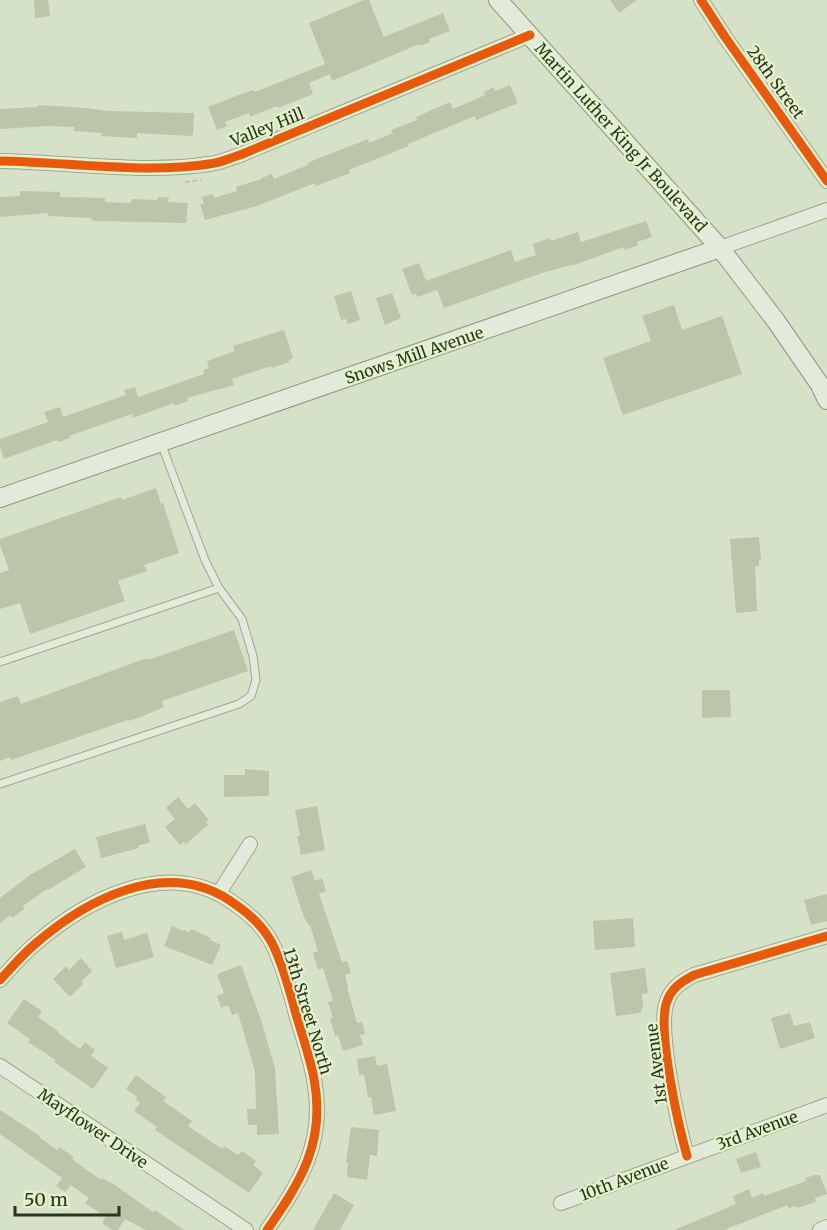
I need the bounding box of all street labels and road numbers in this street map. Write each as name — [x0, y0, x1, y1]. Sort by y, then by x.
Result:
street label: Martin Luther King Jr Boulevard — [531, 38, 712, 236]
street label: 28th Street — [743, 42, 810, 123]
street label: Valley Hill — [226, 103, 307, 151]
street label: Snows Mill Avenue — [342, 322, 486, 388]
street label: 13th Street North — [279, 945, 337, 1077]
street label: 1st Avenue — [641, 1022, 671, 1106]
street label: Mayflower Drive — [34, 1084, 152, 1172]
street label: 3rd Avenue — [714, 1106, 800, 1154]
street label: 10th Avenue — [577, 1153, 671, 1205]

